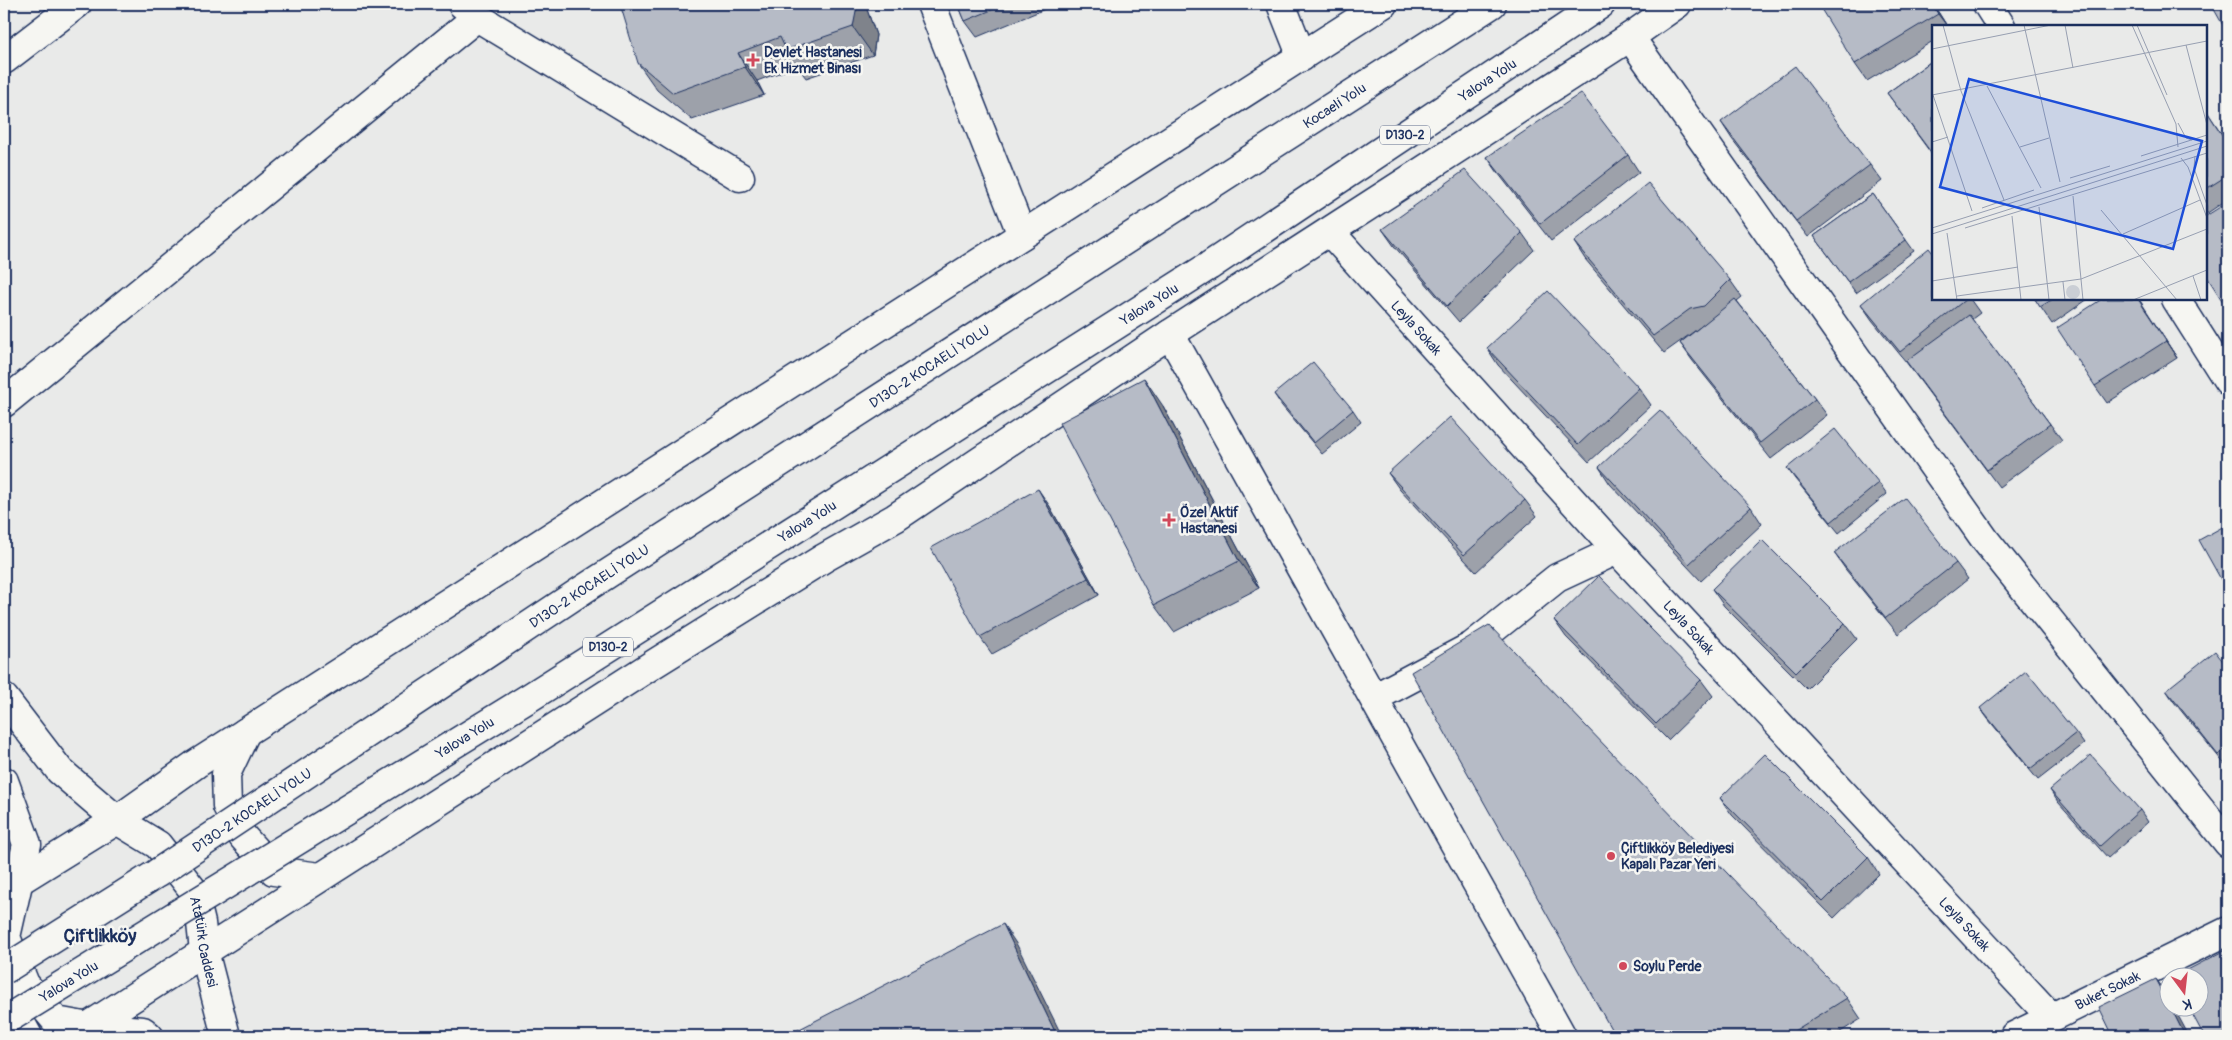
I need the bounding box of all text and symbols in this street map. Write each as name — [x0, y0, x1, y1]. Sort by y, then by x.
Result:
inset map — [1932, 25, 2207, 300]
place label: Devlet Hastanesi Ek Hizmet Binası — [764, 44, 862, 77]
marker: Devlet Hastanesi Ek Hizmet Binası — [746, 53, 760, 67]
street label: Yalova Yolu — [1455, 55, 1520, 106]
street label: Kocaeli̇ Yolu — [1300, 79, 1369, 132]
road number: D130-2 — [1380, 126, 1430, 144]
street label: Yalova Yolu — [1116, 280, 1182, 330]
street label: Leyla Sokak — [1387, 297, 1445, 359]
street label: D130-2 KOCAELİ YOLU — [866, 322, 993, 412]
street label: Yalova Yolu — [774, 497, 840, 547]
place label: Özel Aktif Hastanesi — [1180, 503, 1239, 537]
marker: Özel Aktif Hastanesi — [1162, 513, 1176, 527]
street label: D130-2 KOCAELİ YOLU — [526, 541, 653, 632]
street label: Leyla Sokak — [1659, 597, 1718, 658]
road number: D130-2 — [583, 638, 633, 656]
street label: Yalova Yolu — [432, 713, 497, 763]
street label: D130-2 KOCAELİ YOLU — [189, 765, 315, 856]
place label: Çiftlikköy Belediyesi Kapalı Pazar Yeri — [1621, 840, 1734, 873]
marker: Çiftlikköy Belediyesi Kapalı Pazar Yeri — [1605, 850, 1617, 862]
street label: Leyla Sokak — [1935, 894, 1994, 955]
street label: Atatürk Caddesi — [186, 895, 221, 989]
district label: Çiftlikköy — [64, 924, 137, 948]
street label: Yalova Yolu — [36, 957, 101, 1007]
place label: Soylu Perde — [1633, 958, 1702, 975]
marker: Soylu Perde — [1617, 960, 1629, 972]
street label: Buket Sokak — [2072, 967, 2143, 1014]
north arrow — [2160, 968, 2210, 1018]
text: K — [2180, 995, 2194, 1014]

